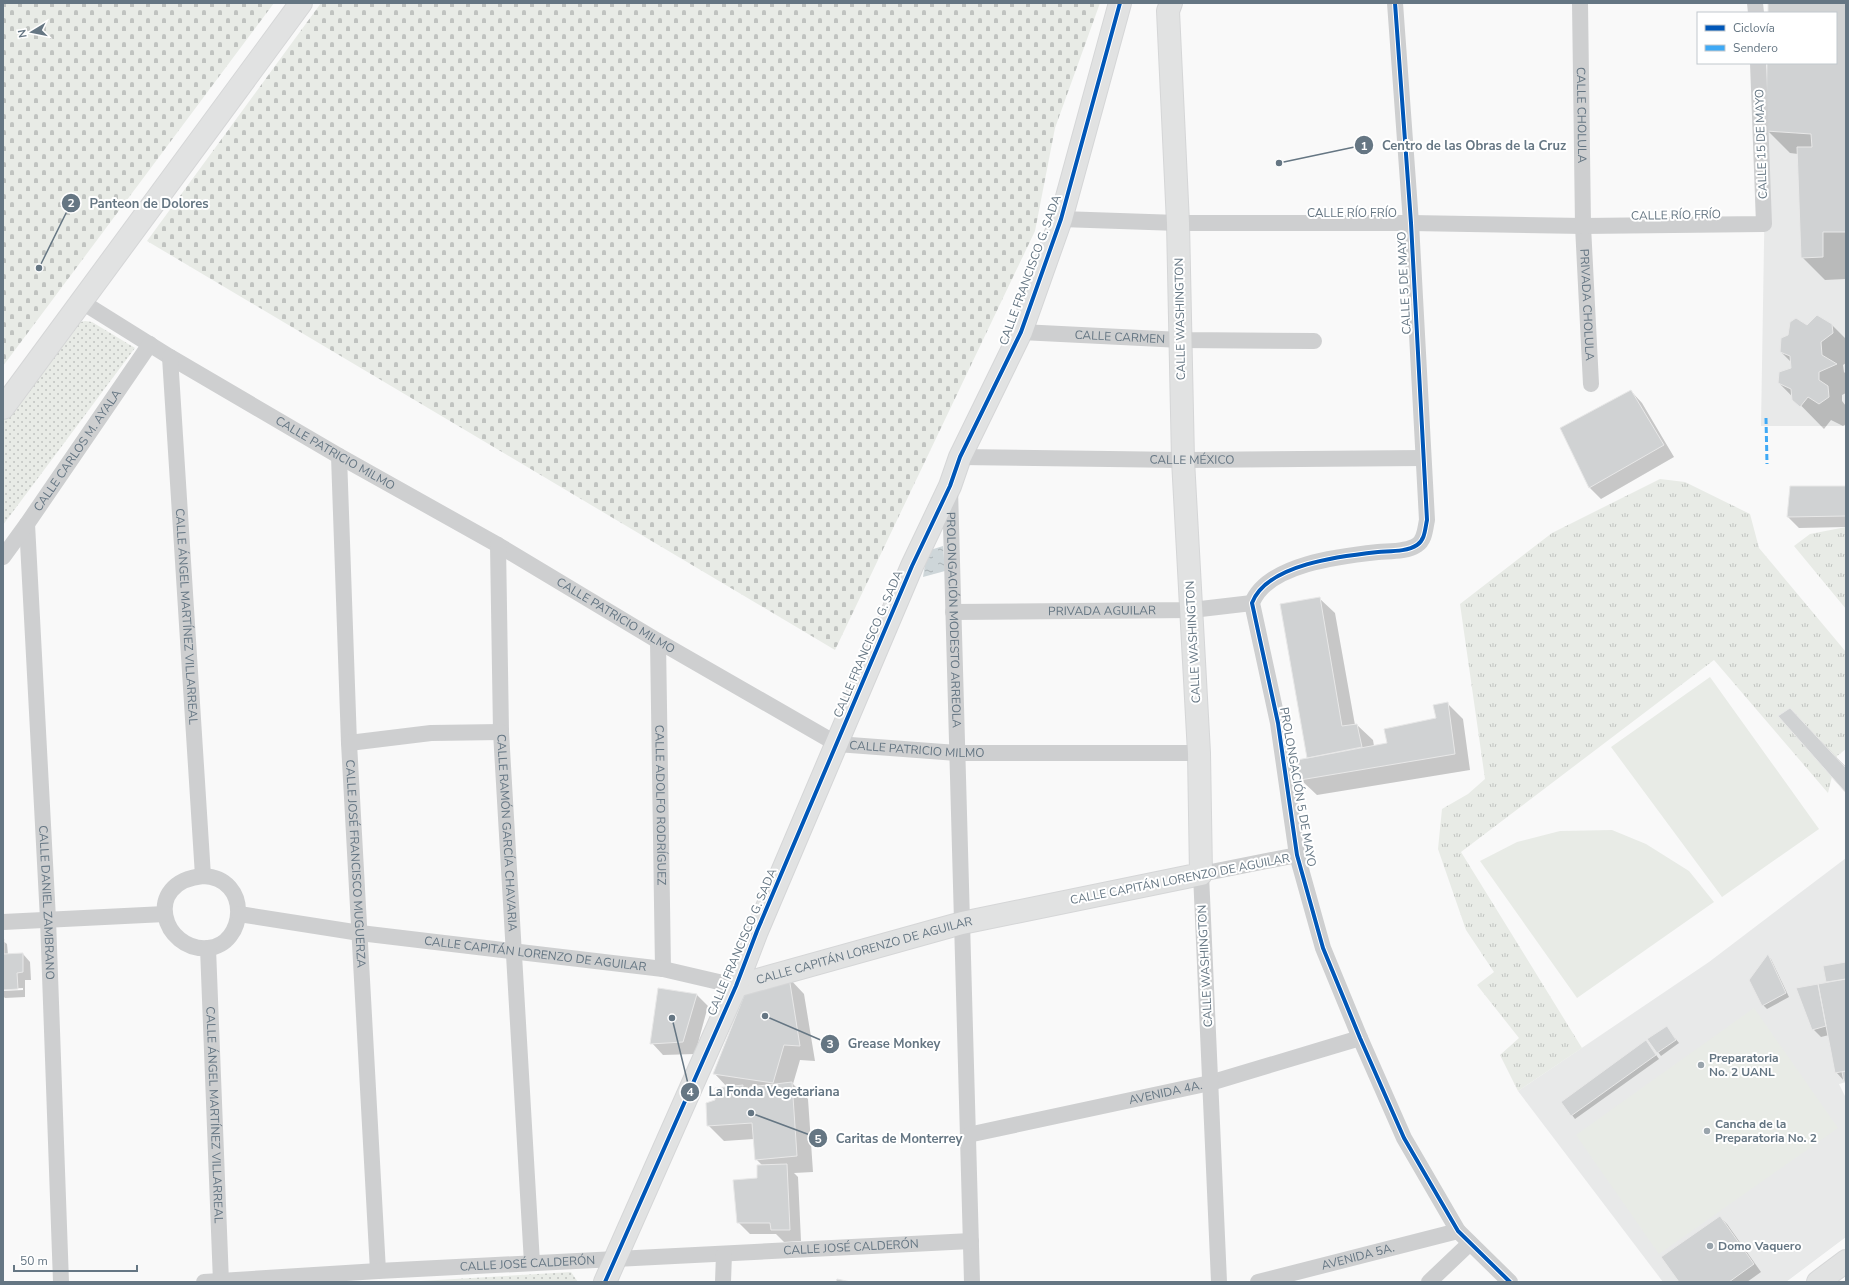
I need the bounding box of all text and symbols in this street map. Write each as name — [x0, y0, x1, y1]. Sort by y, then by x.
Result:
north arrow — [12, 12, 52, 52]
legend — [1697, 12, 1837, 64]
text: Ciclovía — [1733, 20, 1775, 36]
text: N — [15, 28, 31, 39]
text: Sendero — [1733, 40, 1778, 56]
street label: CALLE CHOLULA — [1573, 67, 1590, 163]
street label: CALLE 15 DE MAYO — [1751, 89, 1771, 199]
callout: Centro de las Obras de la Cruz — [1354, 133, 1574, 158]
text: Centro de las Obras de la Cruz — [1382, 137, 1566, 155]
text: 1 — [1360, 138, 1368, 154]
callout: Panteon de Dolores — [61, 190, 217, 215]
street label: CALLE FRANCISCO G. SADA — [995, 193, 1065, 347]
text: 2 — [67, 195, 75, 211]
text: Panteon de Dolores — [89, 195, 209, 213]
street label: CALLE RÍO FRÍO — [1307, 205, 1397, 221]
street label: CALLE RÍO FRÍO — [1631, 206, 1721, 224]
street label: CALLE 5 DE MAYO — [1393, 231, 1415, 335]
street label: PRIVADA CHOLULA — [1576, 248, 1598, 362]
street label: CALLE WASHINGTON — [1171, 257, 1189, 381]
street label: CALLE CARMEN — [1074, 327, 1166, 347]
street label: CALLE CARLOS M. AYALA — [30, 386, 125, 515]
street label: CALLE PATRICIO MILMO — [272, 412, 398, 494]
street label: CALLE MÉXICO — [1149, 452, 1234, 468]
street label: CALLE ÁNGEL MARTÍNEZ VILLARREAL — [172, 508, 201, 726]
street label: PROLONGACIÓN MODESTO ARREOLA — [943, 512, 965, 728]
street label: CALLE FRANCISCO G. SADA — [830, 568, 906, 720]
street label: CALLE PATRICIO MILMO — [553, 574, 678, 657]
street label: CALLE WASHINGTON — [1182, 580, 1204, 704]
street label: PRIVADA AGUILAR — [1048, 602, 1156, 619]
street label: PROLONGACIÓN 5 DE MAYO — [1276, 706, 1320, 868]
street label: CALLE ADOLFO RODRÍGUEZ — [651, 725, 670, 885]
street label: CALLE RAMÓN GARCÍA CHAVARIA — [493, 734, 521, 932]
street label: CALLE PATRICIO MILMO — [849, 737, 984, 761]
street label: CALLE JOSÉ FRANCISCO MUGUERZA — [342, 759, 369, 968]
street label: CALLE DANIEL ZAMBRANO — [35, 825, 58, 980]
street label: CALLE CAPITÁN LORENZO DE AGUILAR — [1069, 850, 1291, 908]
street label: CALLE FRANCISCO G. SADA — [704, 866, 780, 1018]
street label: CALLE WASHINGTON — [1194, 904, 1216, 1028]
street label: CALLE CAPITÁN LORENZO DE AGUILAR — [754, 913, 974, 988]
street label: CALLE CAPITÁN LORENZO DE AGUILAR — [423, 933, 647, 975]
street label: CALLE ÁNGEL MARTÍNEZ VILLARREAL — [202, 1006, 227, 1224]
callout: Grease Monkey — [820, 1031, 948, 1056]
text: Grease Monkey — [848, 1035, 940, 1053]
text: 3 — [826, 1036, 834, 1052]
place label: Preparatoria No. 2 UANL — [1709, 1050, 1779, 1080]
marker: Preparatoria No. 2 UANL — [1696, 1060, 1706, 1070]
street label: AVENIDA 4A. — [1127, 1077, 1204, 1108]
callout: La Fonda Vegetariana — [680, 1079, 847, 1104]
text: La Fonda Vegetariana — [708, 1083, 840, 1101]
text: 4 — [686, 1084, 694, 1100]
place label: Cancha de la Preparatoria No. 2 — [1715, 1116, 1817, 1146]
callout: Caritas de Monterrey — [808, 1126, 970, 1151]
marker: Cancha de la Preparatoria No. 2 — [1702, 1126, 1712, 1136]
text: Caritas de Monterrey — [836, 1130, 962, 1148]
text: 5 — [814, 1131, 822, 1147]
street label: CALLE JOSÉ CALDERÓN — [783, 1236, 919, 1258]
place label: Domo Vaquero — [1718, 1238, 1801, 1254]
street label: AVENIDA 5A. — [1320, 1240, 1396, 1274]
marker: Domo Vaquero — [1705, 1241, 1715, 1251]
scale bar — [14, 1247, 137, 1273]
street label: CALLE JOSÉ CALDERÓN — [459, 1252, 596, 1275]
text: 50 m — [20, 1253, 48, 1269]

